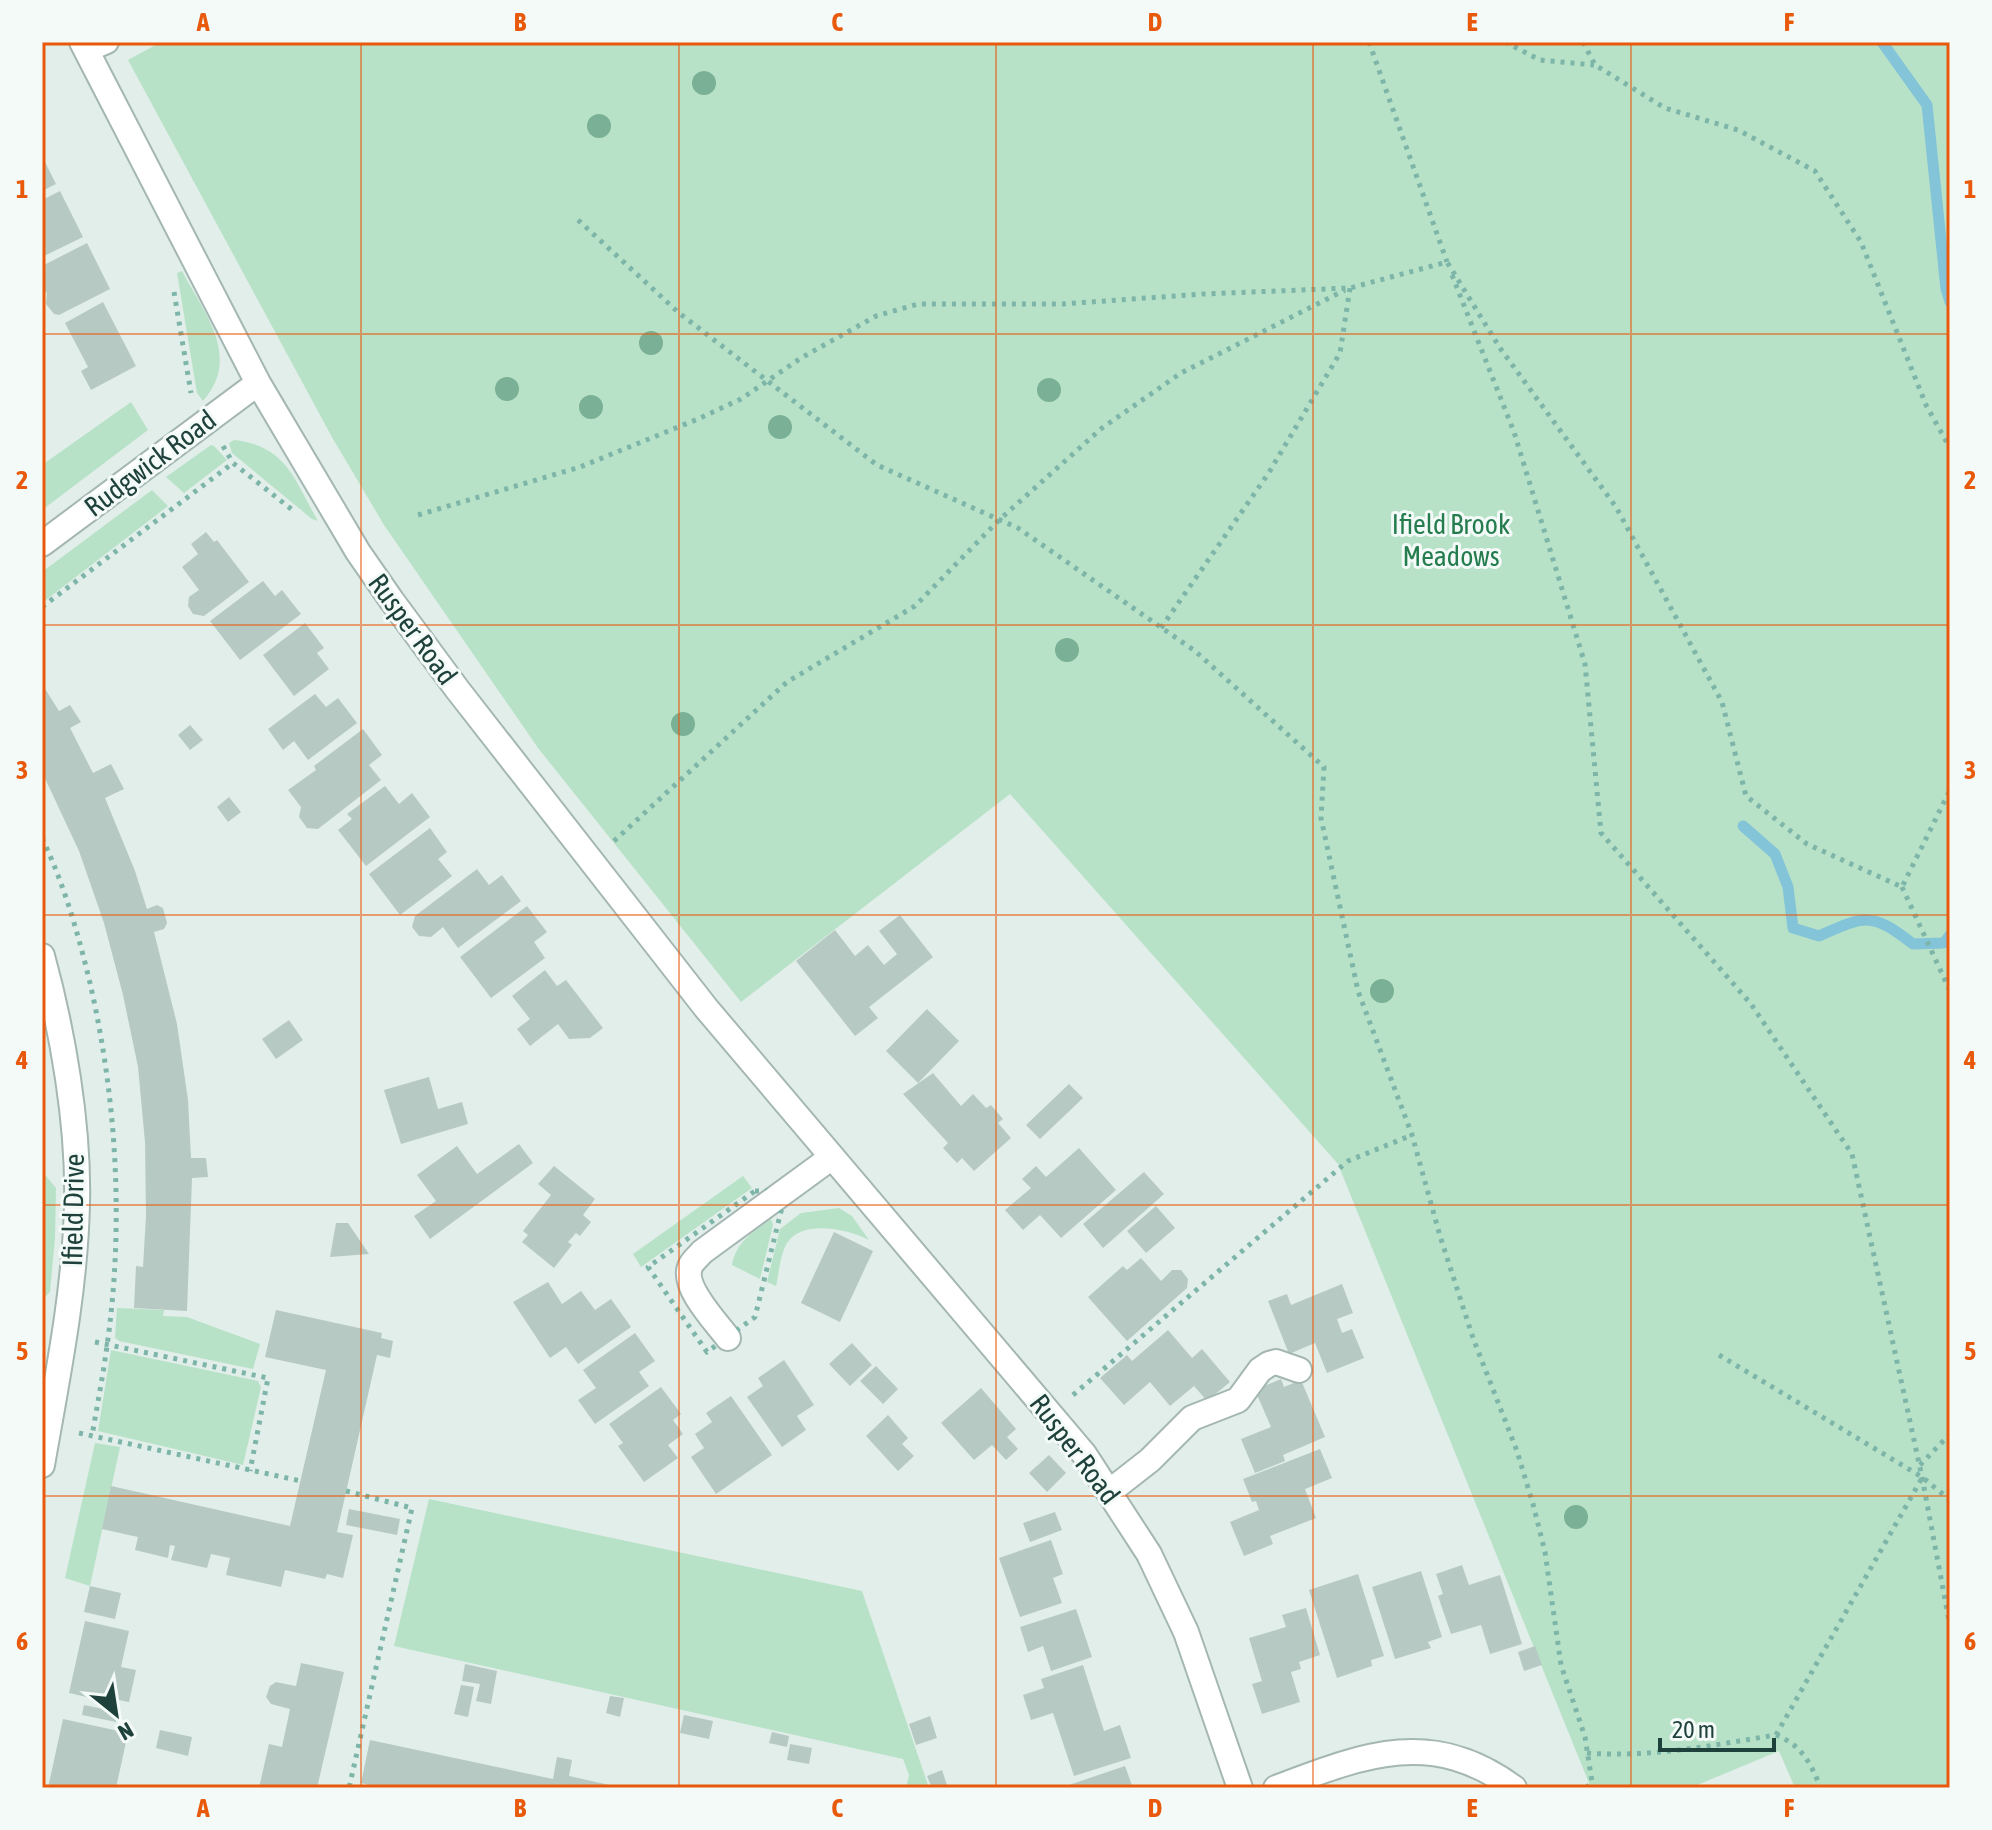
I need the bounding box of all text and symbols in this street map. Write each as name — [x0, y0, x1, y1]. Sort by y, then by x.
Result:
text: A — [196, 7, 210, 37]
text: B — [514, 7, 527, 37]
text: C — [831, 7, 843, 37]
text: D — [1148, 7, 1162, 37]
text: E — [1466, 7, 1478, 37]
text: F — [1784, 7, 1795, 37]
text: 1 — [16, 174, 28, 204]
text: 1 — [1964, 174, 1976, 204]
street label: Rudgwick Road — [78, 403, 222, 523]
text: 2 — [16, 465, 28, 495]
text: 2 — [1964, 465, 1976, 495]
park label: Ifield Brook Meadows — [1392, 508, 1510, 572]
street label: Rusper Road — [362, 567, 464, 691]
text: 3 — [16, 755, 28, 785]
text: 3 — [1964, 755, 1976, 785]
text: 4 — [15, 1045, 28, 1075]
text: 4 — [1963, 1045, 1976, 1075]
street label: Ifield Drive — [56, 1153, 90, 1267]
text: 5 — [16, 1336, 28, 1366]
text: 5 — [1964, 1336, 1976, 1366]
street label: Rusper Road — [1023, 1388, 1127, 1510]
text: 6 — [16, 1626, 28, 1656]
text: 6 — [1964, 1626, 1976, 1656]
north arrow — [76, 1674, 156, 1754]
scale bar — [1660, 1702, 1774, 1752]
text: 20 m — [1672, 1716, 1715, 1743]
text: N — [114, 1717, 138, 1746]
text: A — [196, 1793, 210, 1823]
text: B — [514, 1793, 527, 1823]
text: C — [831, 1793, 843, 1823]
text: D — [1148, 1793, 1162, 1823]
text: E — [1466, 1793, 1478, 1823]
text: F — [1784, 1793, 1795, 1823]

